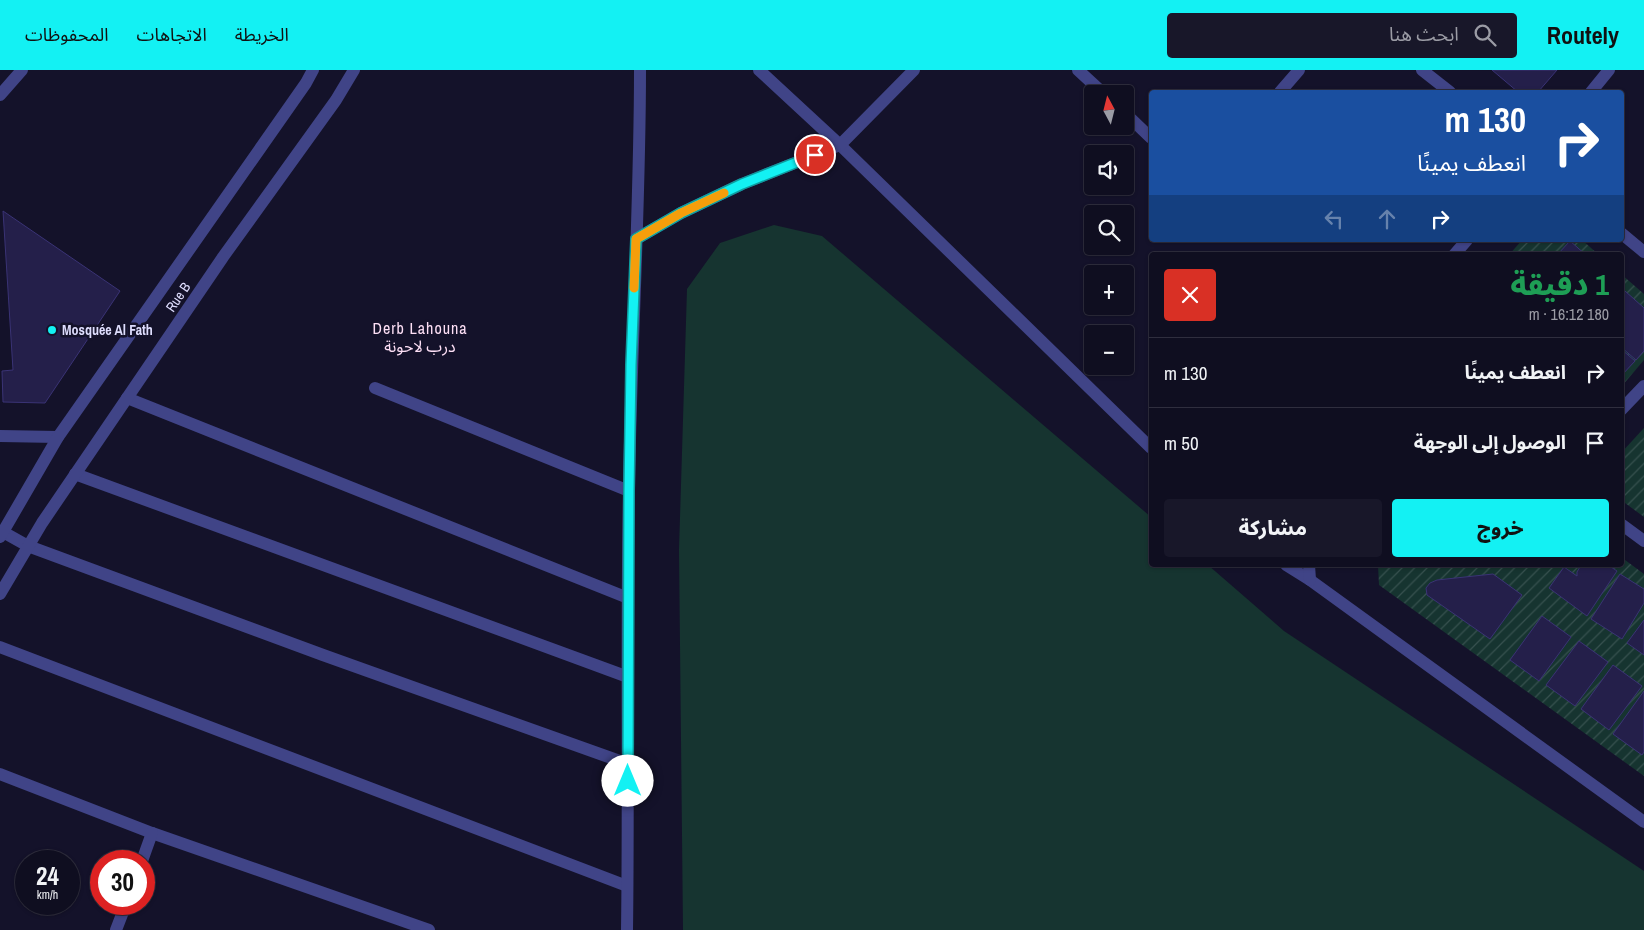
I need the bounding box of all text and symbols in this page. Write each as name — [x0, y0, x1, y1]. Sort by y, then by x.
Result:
search box — [1167, 13, 1517, 58]
text: Routely — [1547, 19, 1619, 51]
text: ابحث هنا — [1389, 21, 1459, 47]
icon: search — [1471, 21, 1499, 49]
text: المحفوظات — [25, 22, 109, 47]
text: الاتجاهات — [137, 22, 207, 47]
text: الخريطة — [235, 22, 289, 47]
north arrow — [1084, 85, 1134, 135]
map controls — [1084, 85, 1134, 375]
text: 130 m — [1445, 96, 1526, 143]
icon: right — [1544, 110, 1609, 175]
pin — [794, 134, 836, 176]
icon: arrive — [801, 141, 829, 169]
button: sound — [1084, 145, 1134, 195]
text: انعطف يمينًا — [1417, 148, 1526, 178]
button: search — [1084, 205, 1134, 255]
icon: left — [1320, 205, 1348, 233]
icon: ahead — [1373, 205, 1401, 233]
icon: right — [1426, 205, 1454, 233]
text: 1 دقيقة — [1510, 264, 1609, 304]
button: + — [1084, 265, 1134, 315]
button: close — [1164, 269, 1216, 321]
street label: Rue B — [162, 278, 195, 315]
text: 180 m · 16:12 — [1529, 303, 1609, 325]
district label: Derb Lahouna درب لاحونة — [372, 317, 468, 357]
place label: Mosquée Al Fath — [62, 321, 153, 339]
marker: Mosquée Al Fath — [46, 324, 58, 336]
button: − — [1084, 325, 1134, 375]
text: انعطف يمينًا — [1465, 359, 1566, 385]
icon: right — [1581, 359, 1609, 387]
text: 130 m — [1164, 360, 1207, 386]
text: الوصول إلى الوجهة — [1414, 429, 1566, 455]
icon: arrive — [1581, 429, 1609, 457]
text: 50 m — [1164, 430, 1199, 456]
button: مشاركة — [1164, 499, 1382, 557]
button: خروج — [1392, 499, 1609, 557]
position arrow — [601, 754, 653, 806]
speed limit sign: 30 — [90, 850, 155, 915]
text: 24 — [36, 859, 59, 893]
text: km/h — [37, 887, 58, 903]

